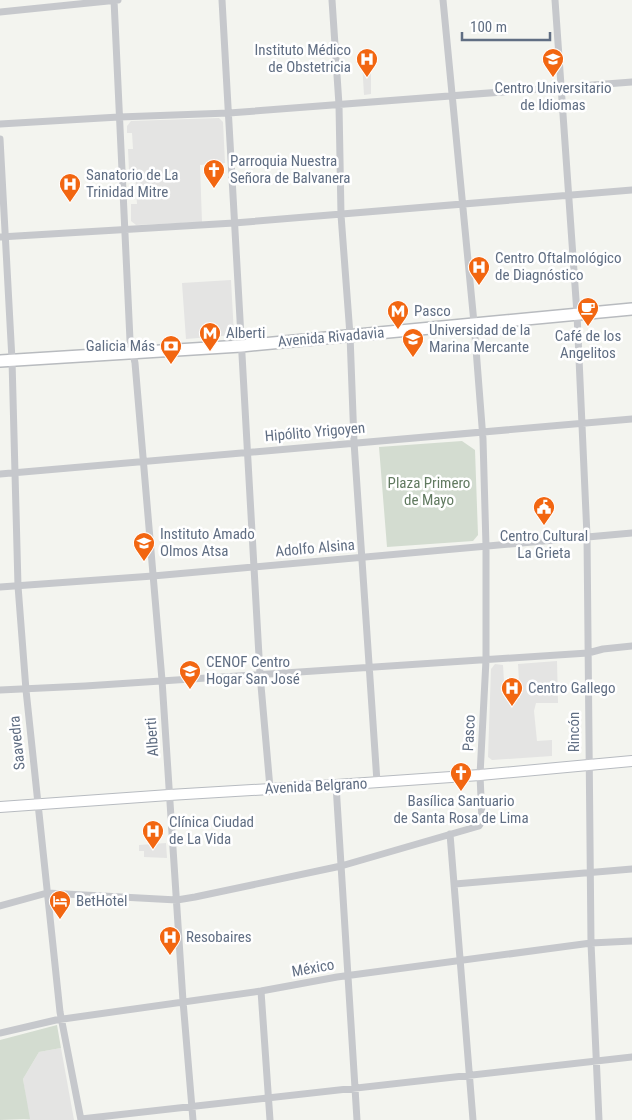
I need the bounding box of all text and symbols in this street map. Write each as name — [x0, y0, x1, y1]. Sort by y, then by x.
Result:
scale bar — [462, 10, 550, 42]
text: 100 m — [470, 18, 507, 36]
place label: Instituto Médico de Obstetricia — [255, 41, 351, 76]
hospital icon: Instituto Médico de Obstetricia — [355, 47, 379, 78]
school or university icon: Centro Universitario de Idiomas — [541, 47, 565, 78]
place label: Centro Universitario de Idiomas — [494, 79, 612, 114]
place label: Parroquia Nuestra Señora de Balvanera — [230, 152, 351, 187]
church icon: Parroquia Nuestra Señora de Balvanera — [202, 158, 226, 189]
place label: Sanatorio de La Trinidad Mitre — [86, 166, 178, 201]
hospital icon: Sanatorio de La Trinidad Mitre — [58, 172, 82, 203]
place label: Centro Oftalmológico de Diagnóstico — [495, 249, 622, 284]
hospital icon: Centro Oftalmológico de Diagnóstico — [467, 255, 491, 286]
cafe icon: Café de los Angelitos — [576, 296, 600, 327]
metro station icon: Pasco — [386, 299, 410, 330]
place label: Pasco — [414, 302, 451, 320]
metro station icon: Alberti — [198, 321, 222, 352]
place label: Universidad de la Marina Mercante — [429, 321, 530, 356]
street label: Avenida Rivadavia — [277, 323, 385, 351]
place label: Alberti — [226, 324, 265, 342]
school or university icon: Universidad de la Marina Mercante — [401, 327, 425, 358]
place label: Café de los Angelitos — [555, 327, 621, 362]
bank icon: Galicia Más — [159, 334, 183, 365]
place label: Galicia Más — [86, 337, 155, 355]
street label: Hipólito Yrigoyen — [264, 419, 366, 445]
park label: Plaza Primero de Mayo — [388, 474, 470, 509]
public building icon: Centro Cultural La Grieta — [532, 495, 556, 526]
place label: Instituto Amado Olmos Atsa — [160, 525, 255, 560]
place label: Centro Cultural La Grieta — [500, 527, 588, 562]
school or university icon: Instituto Amado Olmos Atsa — [132, 531, 156, 562]
street label: Adolfo Alsina — [275, 536, 355, 560]
place label: CENOF Centro Hogar San José — [206, 653, 300, 688]
school or university icon: CENOF Centro Hogar San José — [178, 659, 202, 690]
hospital icon: Centro Gallego — [500, 676, 524, 707]
place label: Centro Gallego — [528, 679, 616, 697]
street label: Rincón — [565, 712, 583, 752]
street label: Pasco — [459, 714, 479, 752]
street label: Saavedra — [5, 715, 29, 771]
street label: Alberti — [142, 717, 162, 757]
church icon: Basílica Santuario de Santa Rosa de Lima — [449, 761, 473, 792]
street label: Avenida Belgrano — [264, 774, 368, 798]
place label: Basílica Santuario de Santa Rosa de Lima — [393, 792, 529, 827]
place label: Clínica Ciudad de La Vida — [169, 813, 254, 848]
hospital icon: Clínica Ciudad de La Vida — [141, 819, 165, 850]
hotel icon: BetHotel — [48, 889, 72, 920]
place label: BetHotel — [76, 892, 127, 910]
hospital icon: Resobaires — [158, 925, 182, 956]
place label: Resobaires — [186, 928, 252, 946]
street label: México — [290, 955, 336, 981]

